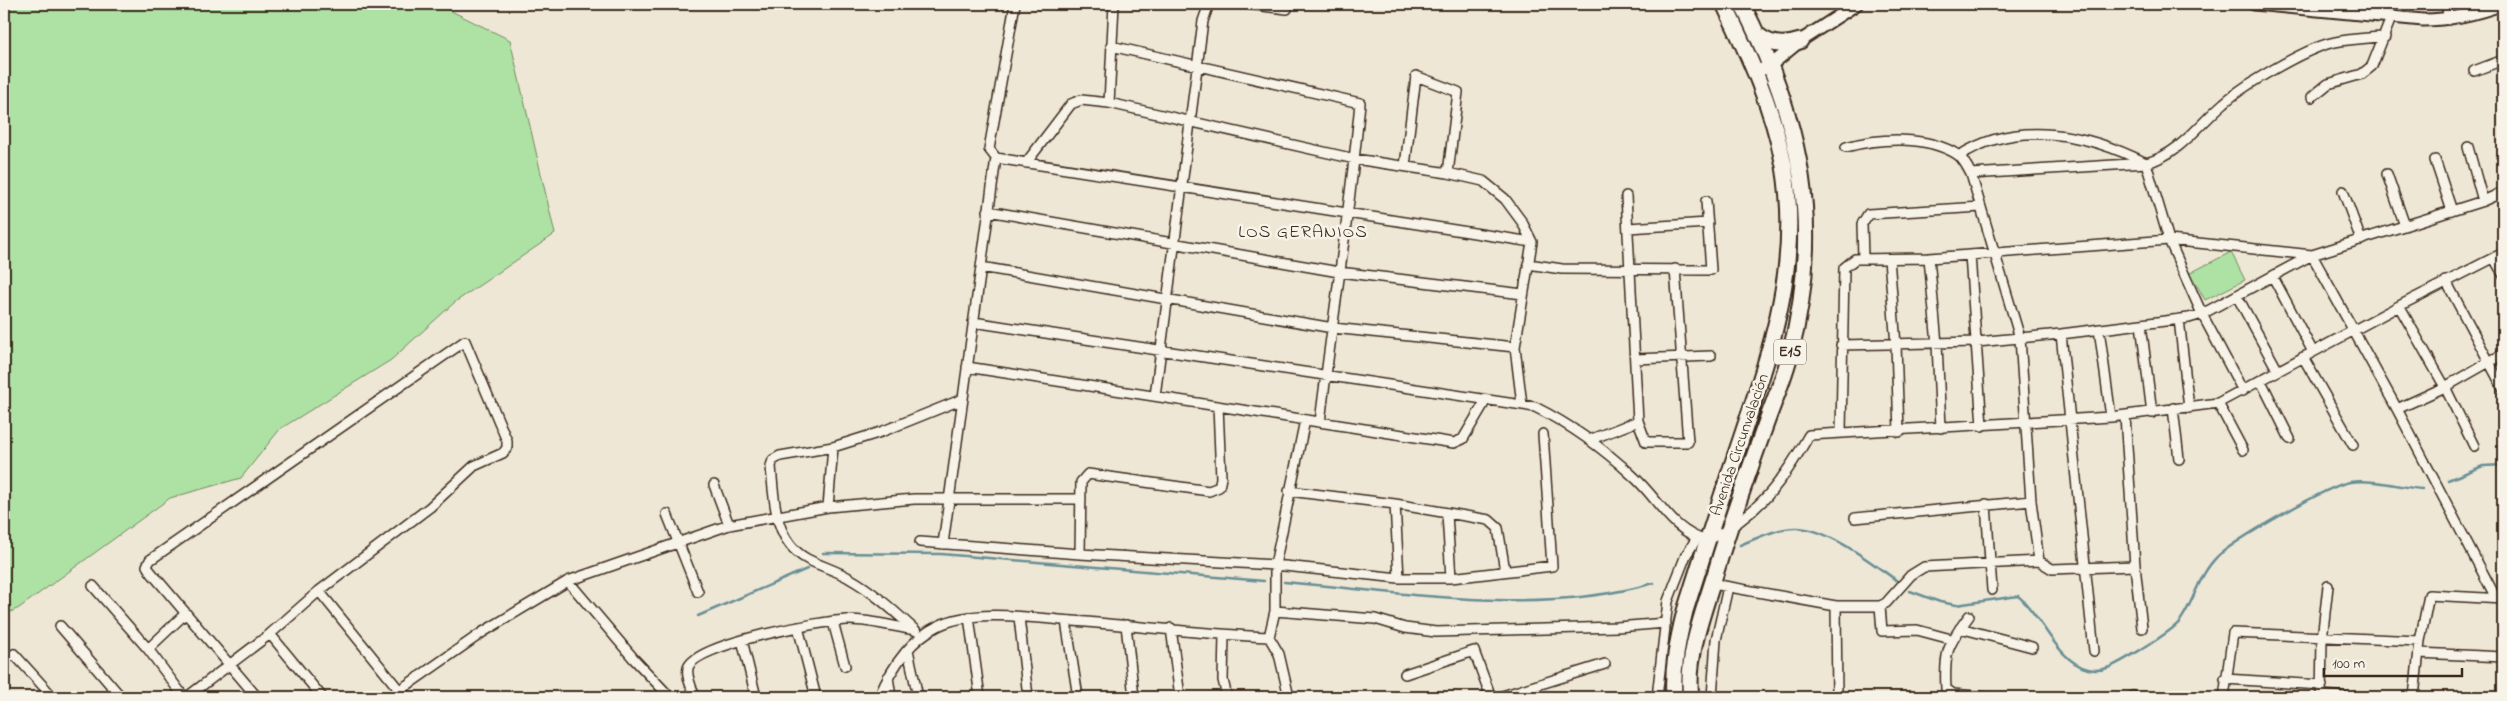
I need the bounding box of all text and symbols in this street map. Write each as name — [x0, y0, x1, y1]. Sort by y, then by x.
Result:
district label: LOS GERANIOS — [1238, 220, 1368, 246]
road number: E15 — [1774, 340, 1806, 364]
street label: Avenida Circunvalación — [1704, 370, 1776, 519]
scale bar — [2324, 646, 2462, 678]
text: 100 m — [2332, 653, 2365, 675]

